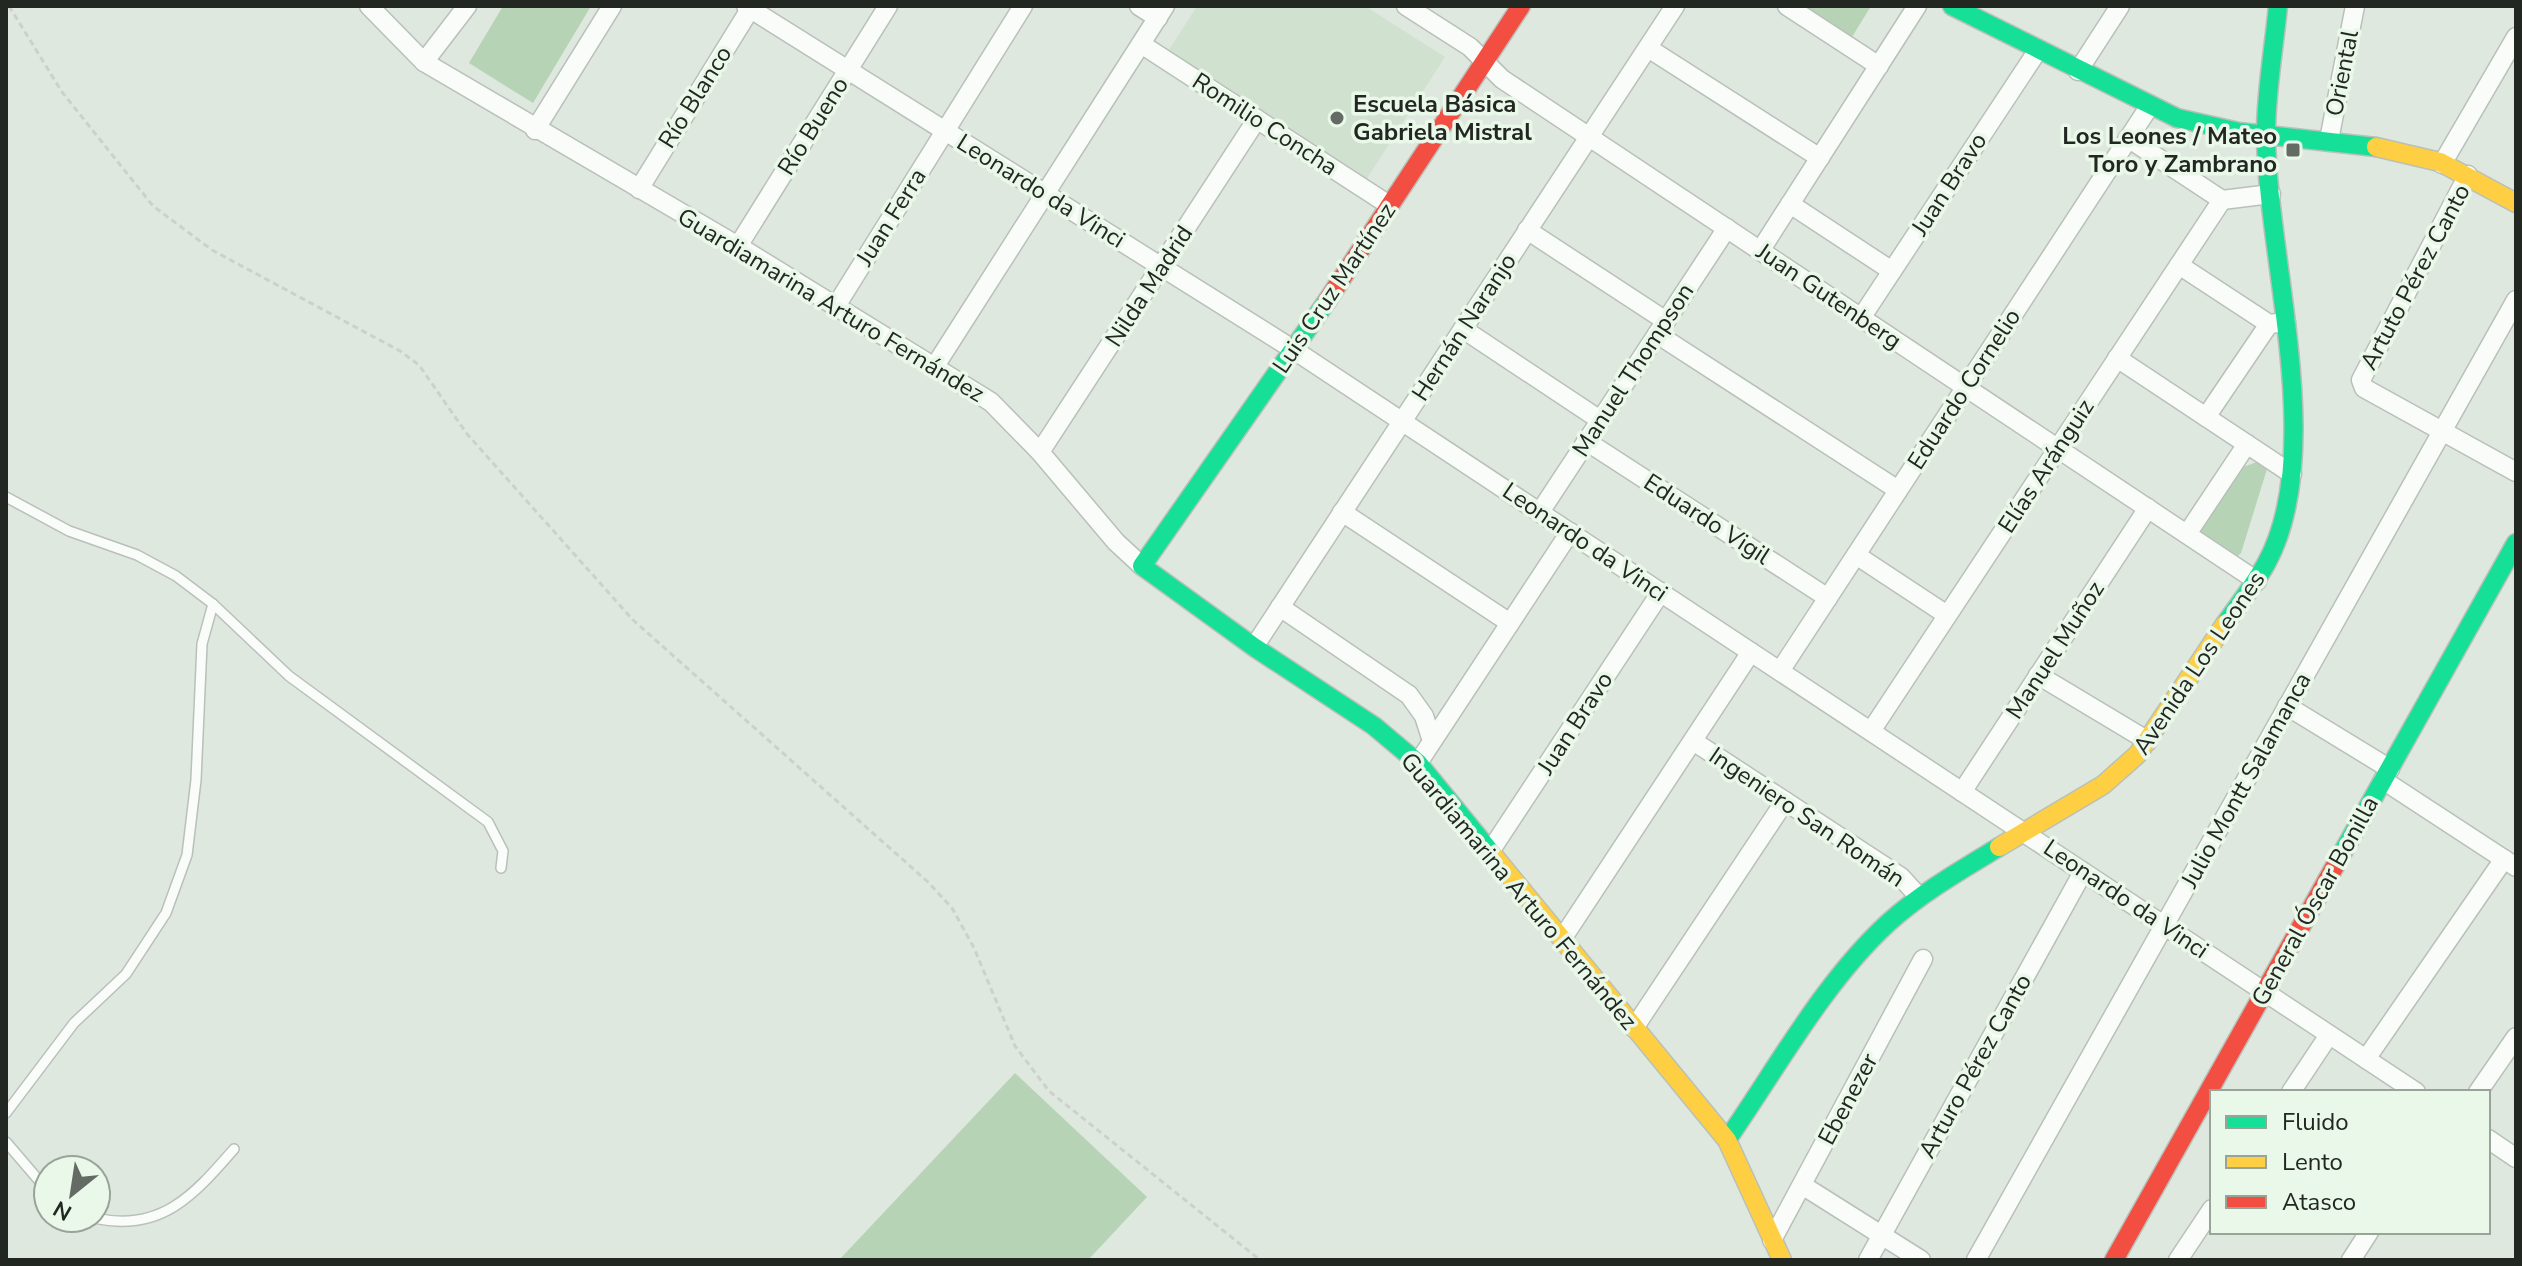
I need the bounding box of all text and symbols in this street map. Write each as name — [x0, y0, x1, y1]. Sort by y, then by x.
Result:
street label: Oriental — [2318, 27, 2366, 119]
street label: Río Blanco — [651, 40, 739, 154]
street label: Romilio Concha — [1186, 65, 1344, 183]
street label: Río Bueno — [770, 71, 856, 181]
place label: Escuela Básica Gabriela Mistral — [1353, 88, 1532, 148]
marker: Escuela Básica Gabriela Mistral — [1328, 109, 1346, 127]
place label: Los Leones / Mateo Toro y Zambrano — [2062, 120, 2277, 180]
street label: Leonardo da Vinci — [951, 126, 1131, 256]
street label: Juan Bravo — [1903, 126, 1994, 242]
marker: Los Leones / Mateo Toro y Zambrano — [2284, 141, 2302, 159]
street label: Juan Ferra — [848, 162, 933, 273]
street label: Artuto Pérez Canto — [2353, 179, 2477, 375]
street label: Luis Cruz Martínez — [1265, 197, 1403, 379]
street label: Guardiamarina Arturo Fernández — [672, 200, 990, 410]
street label: Nilda Madrid — [1098, 219, 1200, 353]
street label: Juan Gutenberg — [1749, 235, 1908, 356]
street label: Hernán Naranjo — [1404, 247, 1524, 407]
street label: Manuel Thompson — [1565, 277, 1701, 463]
street label: Eduardo Cornelio — [1900, 302, 2028, 476]
street label: Elías Aránguiz — [1991, 393, 2101, 539]
street label: Eduardo Vigil — [1638, 466, 1776, 572]
street label: Leonardo da Vinci — [1496, 475, 1674, 609]
street label: Avenida Los Leones — [2126, 565, 2272, 761]
street label: Manuel Muñoz — [1998, 575, 2112, 725]
street label: Juan Bravo — [1529, 665, 1620, 781]
street label: Julio Montt Salamanca — [2173, 667, 2319, 894]
street label: Ingeniero San Román — [1703, 739, 1911, 895]
street label: Guardiamarina Arturo Fernández — [1393, 746, 1645, 1036]
street label: General Óscar Bonilla — [2244, 790, 2386, 1012]
street label: Leonardo da Vinci — [2037, 832, 2215, 966]
street label: Arturo Pérez Canto — [1911, 968, 2039, 1164]
street label: Ebenezer — [1811, 1047, 1886, 1150]
legend — [2210, 1090, 2490, 1234]
text: Fluido — [2282, 1106, 2349, 1138]
text: Lento — [2282, 1146, 2343, 1178]
north arrow — [32, 1154, 112, 1234]
text: Atasco — [2282, 1186, 2356, 1218]
text: N — [48, 1193, 77, 1228]

